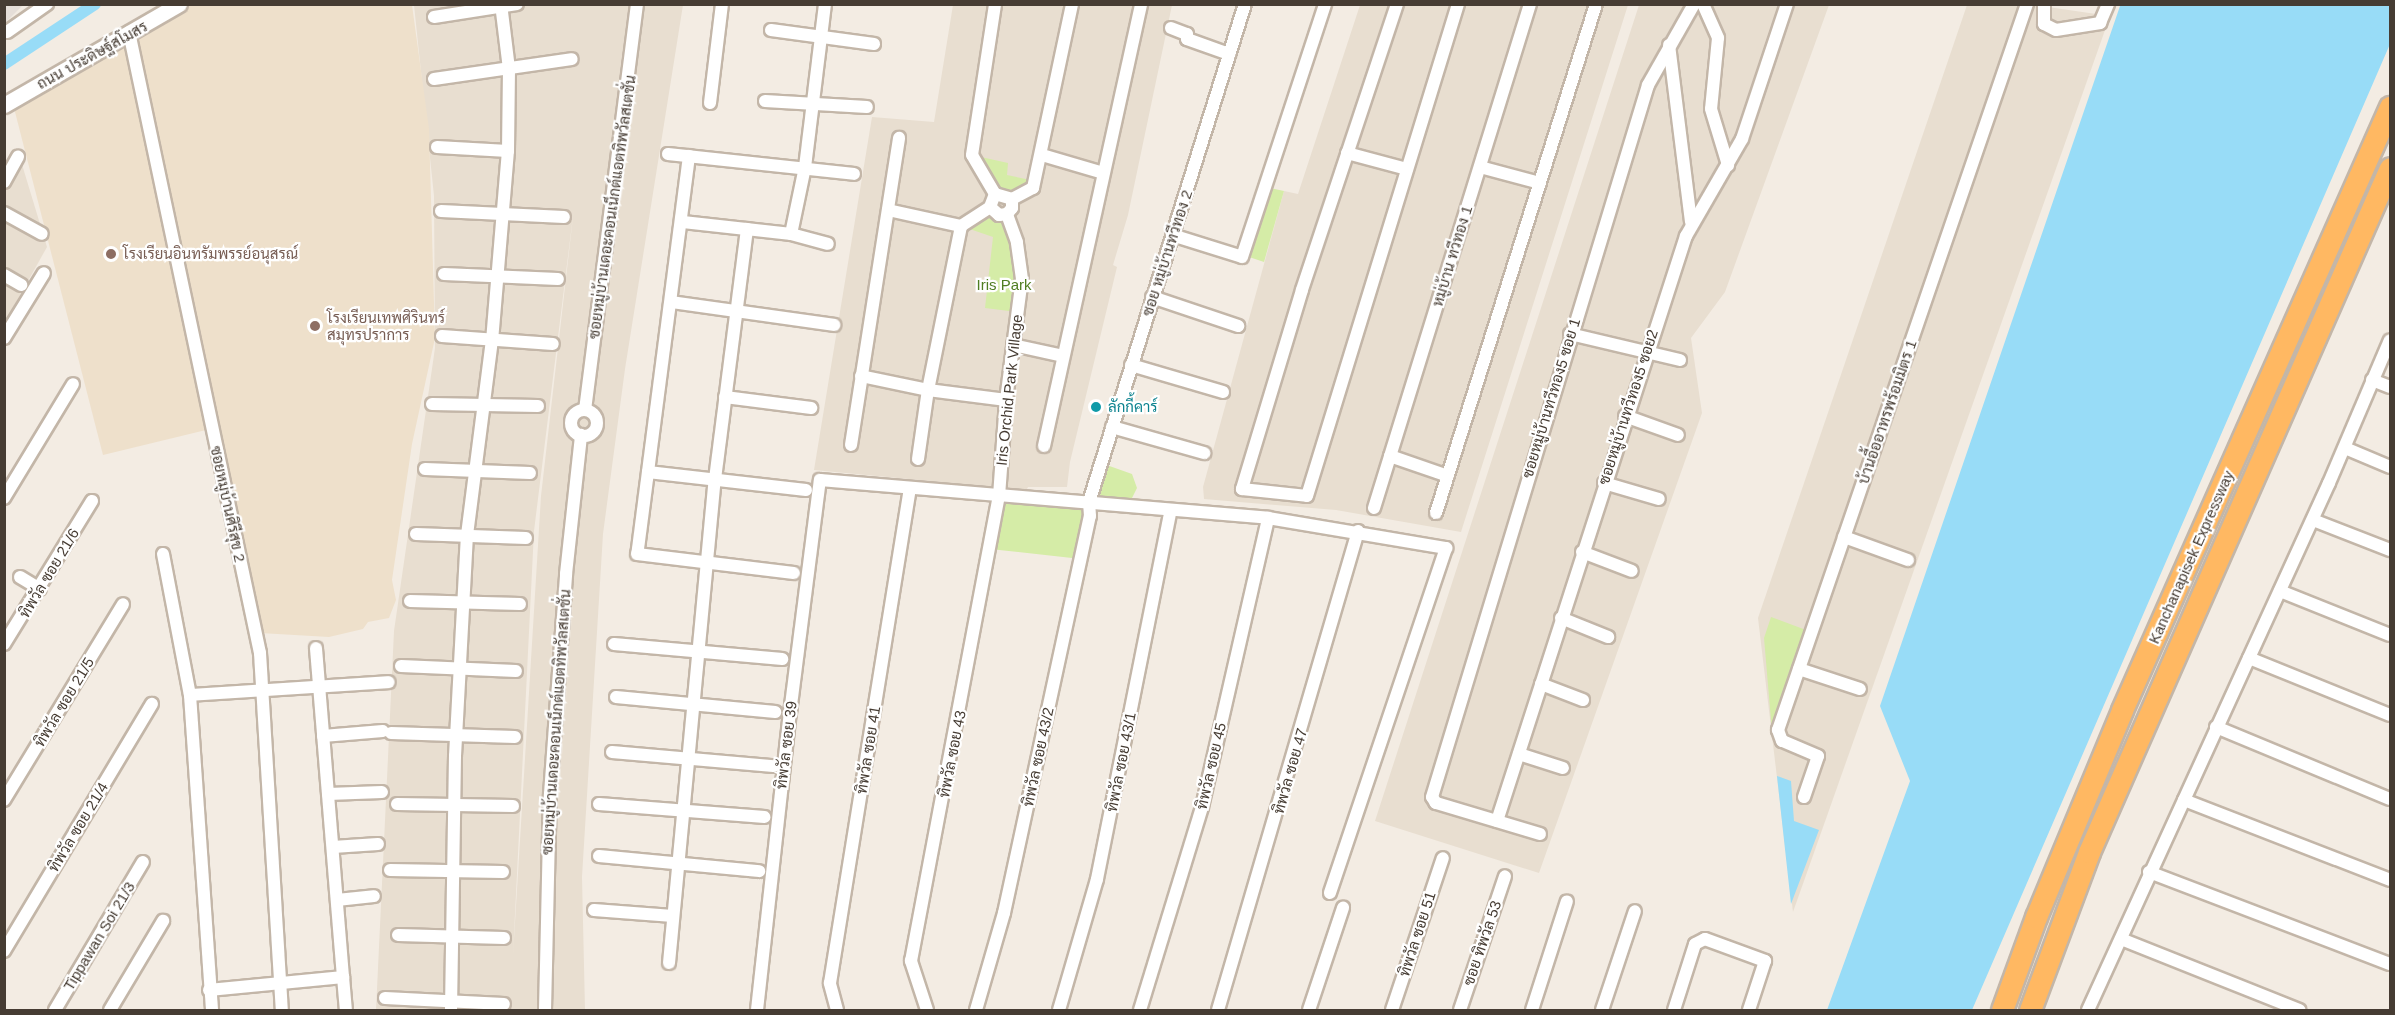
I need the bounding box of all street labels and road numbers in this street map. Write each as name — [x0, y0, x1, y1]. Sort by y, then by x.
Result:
street label: ถนน ประดิษฐ์สโมสร — [34, 17, 150, 93]
street label: ซอยหมู่บ้านเดอะคอนเน็กต์แอตทิพวัลสเตชั่น — [585, 74, 639, 340]
street label: ซอย หมู่บ้านทวีทอง 2 — [1138, 188, 1196, 318]
street label: หมู่บ้าน ทวีทอง 1 — [1428, 203, 1476, 309]
street label: Iris Orchid Park Village — [992, 313, 1026, 467]
street label: ซอยหมู่บ้านทวีทอง5 ซอย 1 — [1518, 316, 1584, 480]
street label: ซอยหมู่บ้านทวีทอง5 ซอย2 — [1594, 327, 1662, 487]
street label: บ้านอื้ออาทรพร้อมมิตร 1 — [1854, 337, 1920, 487]
street label: ซอยหมู่บ้านศิรีสุข 2 — [207, 444, 249, 564]
street label: Kanchanapisek Expressway — [2145, 468, 2237, 646]
street label: ทิพวัล ซอย 21/6 — [15, 525, 83, 621]
street label: ซอยหมู่บ้านเดอะคอนเน็กต์แอตทิพวัลสเตชั่น — [538, 589, 574, 855]
street label: ทิพวัล ซอย 21/5 — [30, 654, 98, 750]
street label: ทิพวัล ซอย 39 — [772, 700, 800, 790]
street label: ทิพวัล ซอย 41 — [852, 705, 884, 795]
street label: ทิพวัล ซอย 43/2 — [1019, 706, 1057, 808]
street label: ทิพวัล ซอย 43 — [935, 709, 969, 799]
street label: ทิพวัล ซอย 43/1 — [1103, 711, 1139, 813]
street label: ทิพวัล ซอย 45 — [1192, 721, 1230, 811]
street label: ทิพวัล ซอย 47 — [1269, 726, 1311, 816]
street label: ทิพวัล ซอย 21/4 — [44, 779, 112, 875]
street label: Tippawan Soi 21/3 — [59, 878, 139, 994]
street label: ทิพวัล ซอย 51 — [1395, 889, 1439, 979]
street label: ซอย ทิพวัล 53 — [1459, 898, 1505, 988]

